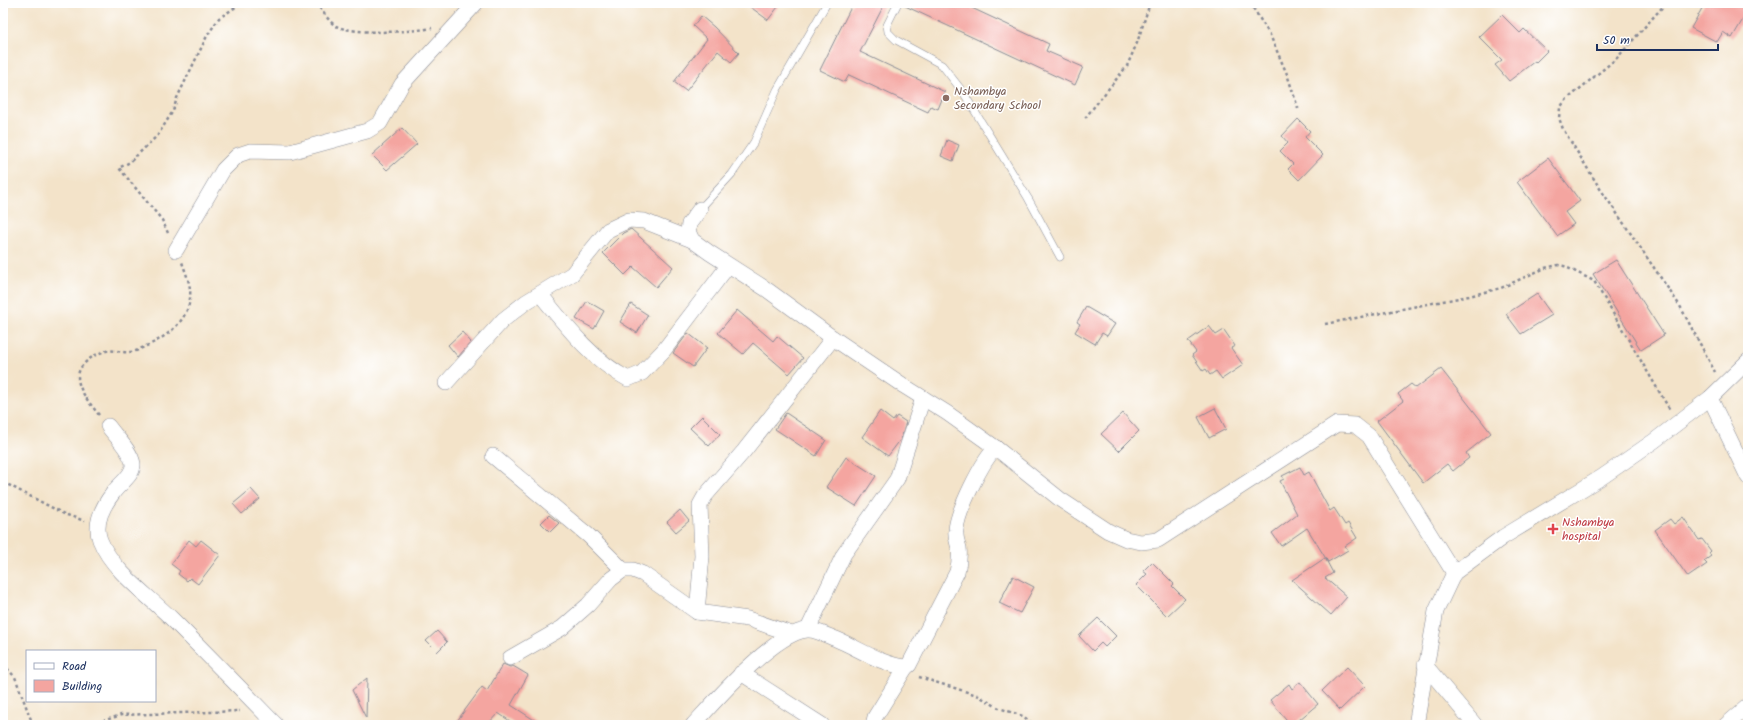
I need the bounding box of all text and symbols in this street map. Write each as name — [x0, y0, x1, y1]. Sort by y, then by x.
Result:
scale bar — [1597, 26, 1718, 52]
text: 50 m — [1603, 31, 1630, 50]
place label: Nshambya Secondary School — [954, 82, 1041, 115]
marker: Nshambya Secondary School — [941, 93, 951, 103]
place label: Nshambya hospital — [1562, 513, 1615, 546]
marker: Nshambya hospital — [1547, 523, 1559, 535]
legend — [26, 650, 156, 702]
text: Road — [62, 657, 87, 676]
text: Building — [62, 677, 102, 696]

